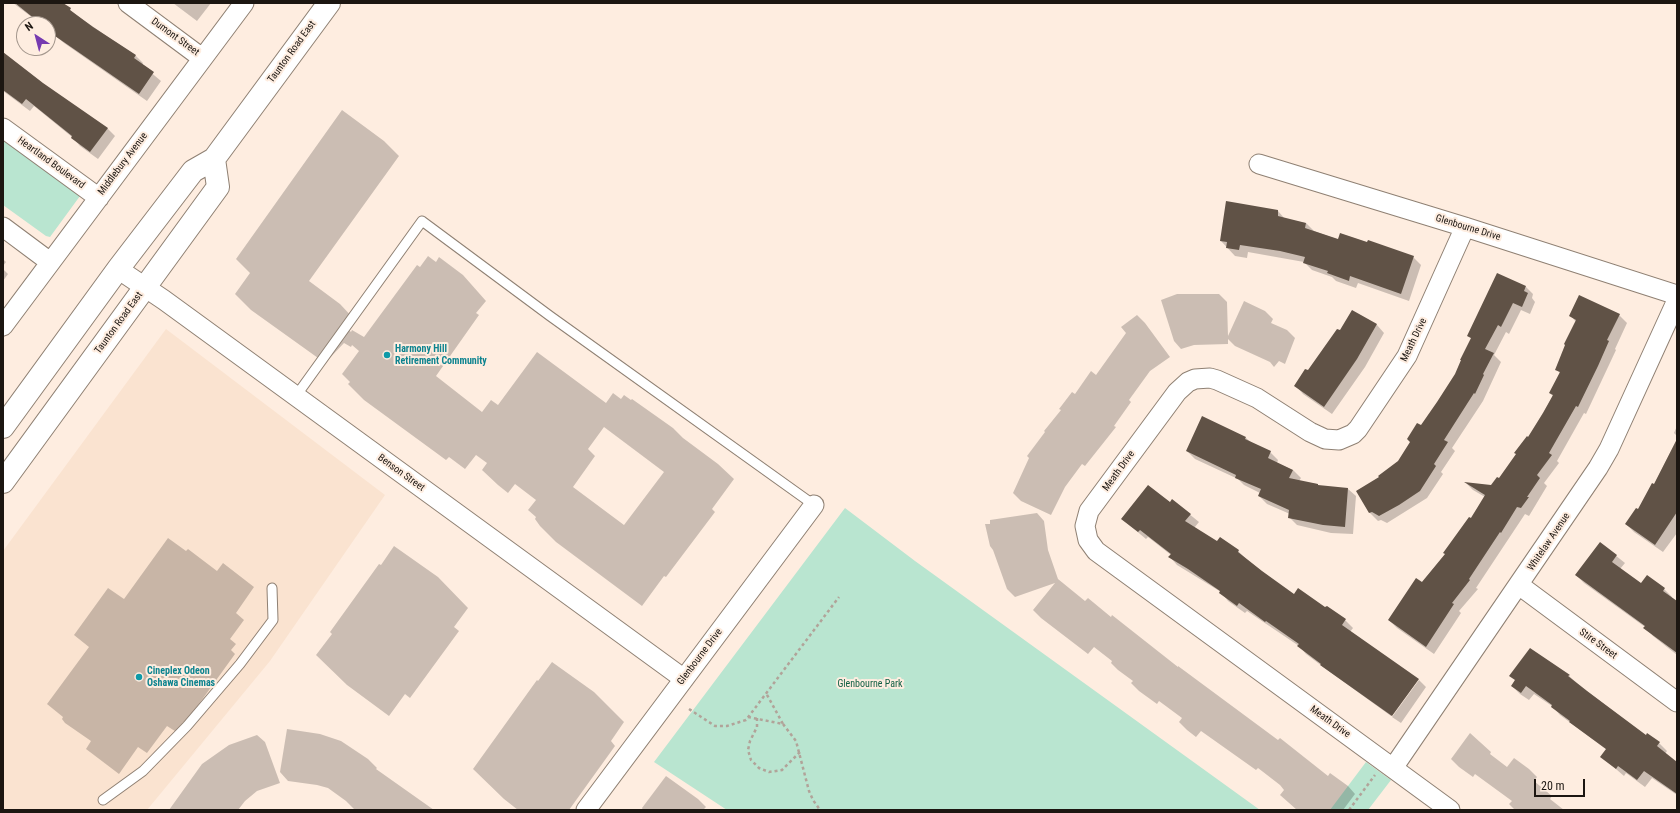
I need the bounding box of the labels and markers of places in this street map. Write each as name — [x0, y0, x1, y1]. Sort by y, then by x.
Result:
place label: Harmony Hill Retirement Community — [395, 343, 487, 366]
marker: Harmony Hill Retirement Community — [382, 350, 392, 360]
place label: Cineplex Odeon Oshawa Cinemas — [147, 665, 215, 688]
marker: Cineplex Odeon Oshawa Cinemas — [134, 672, 144, 682]

